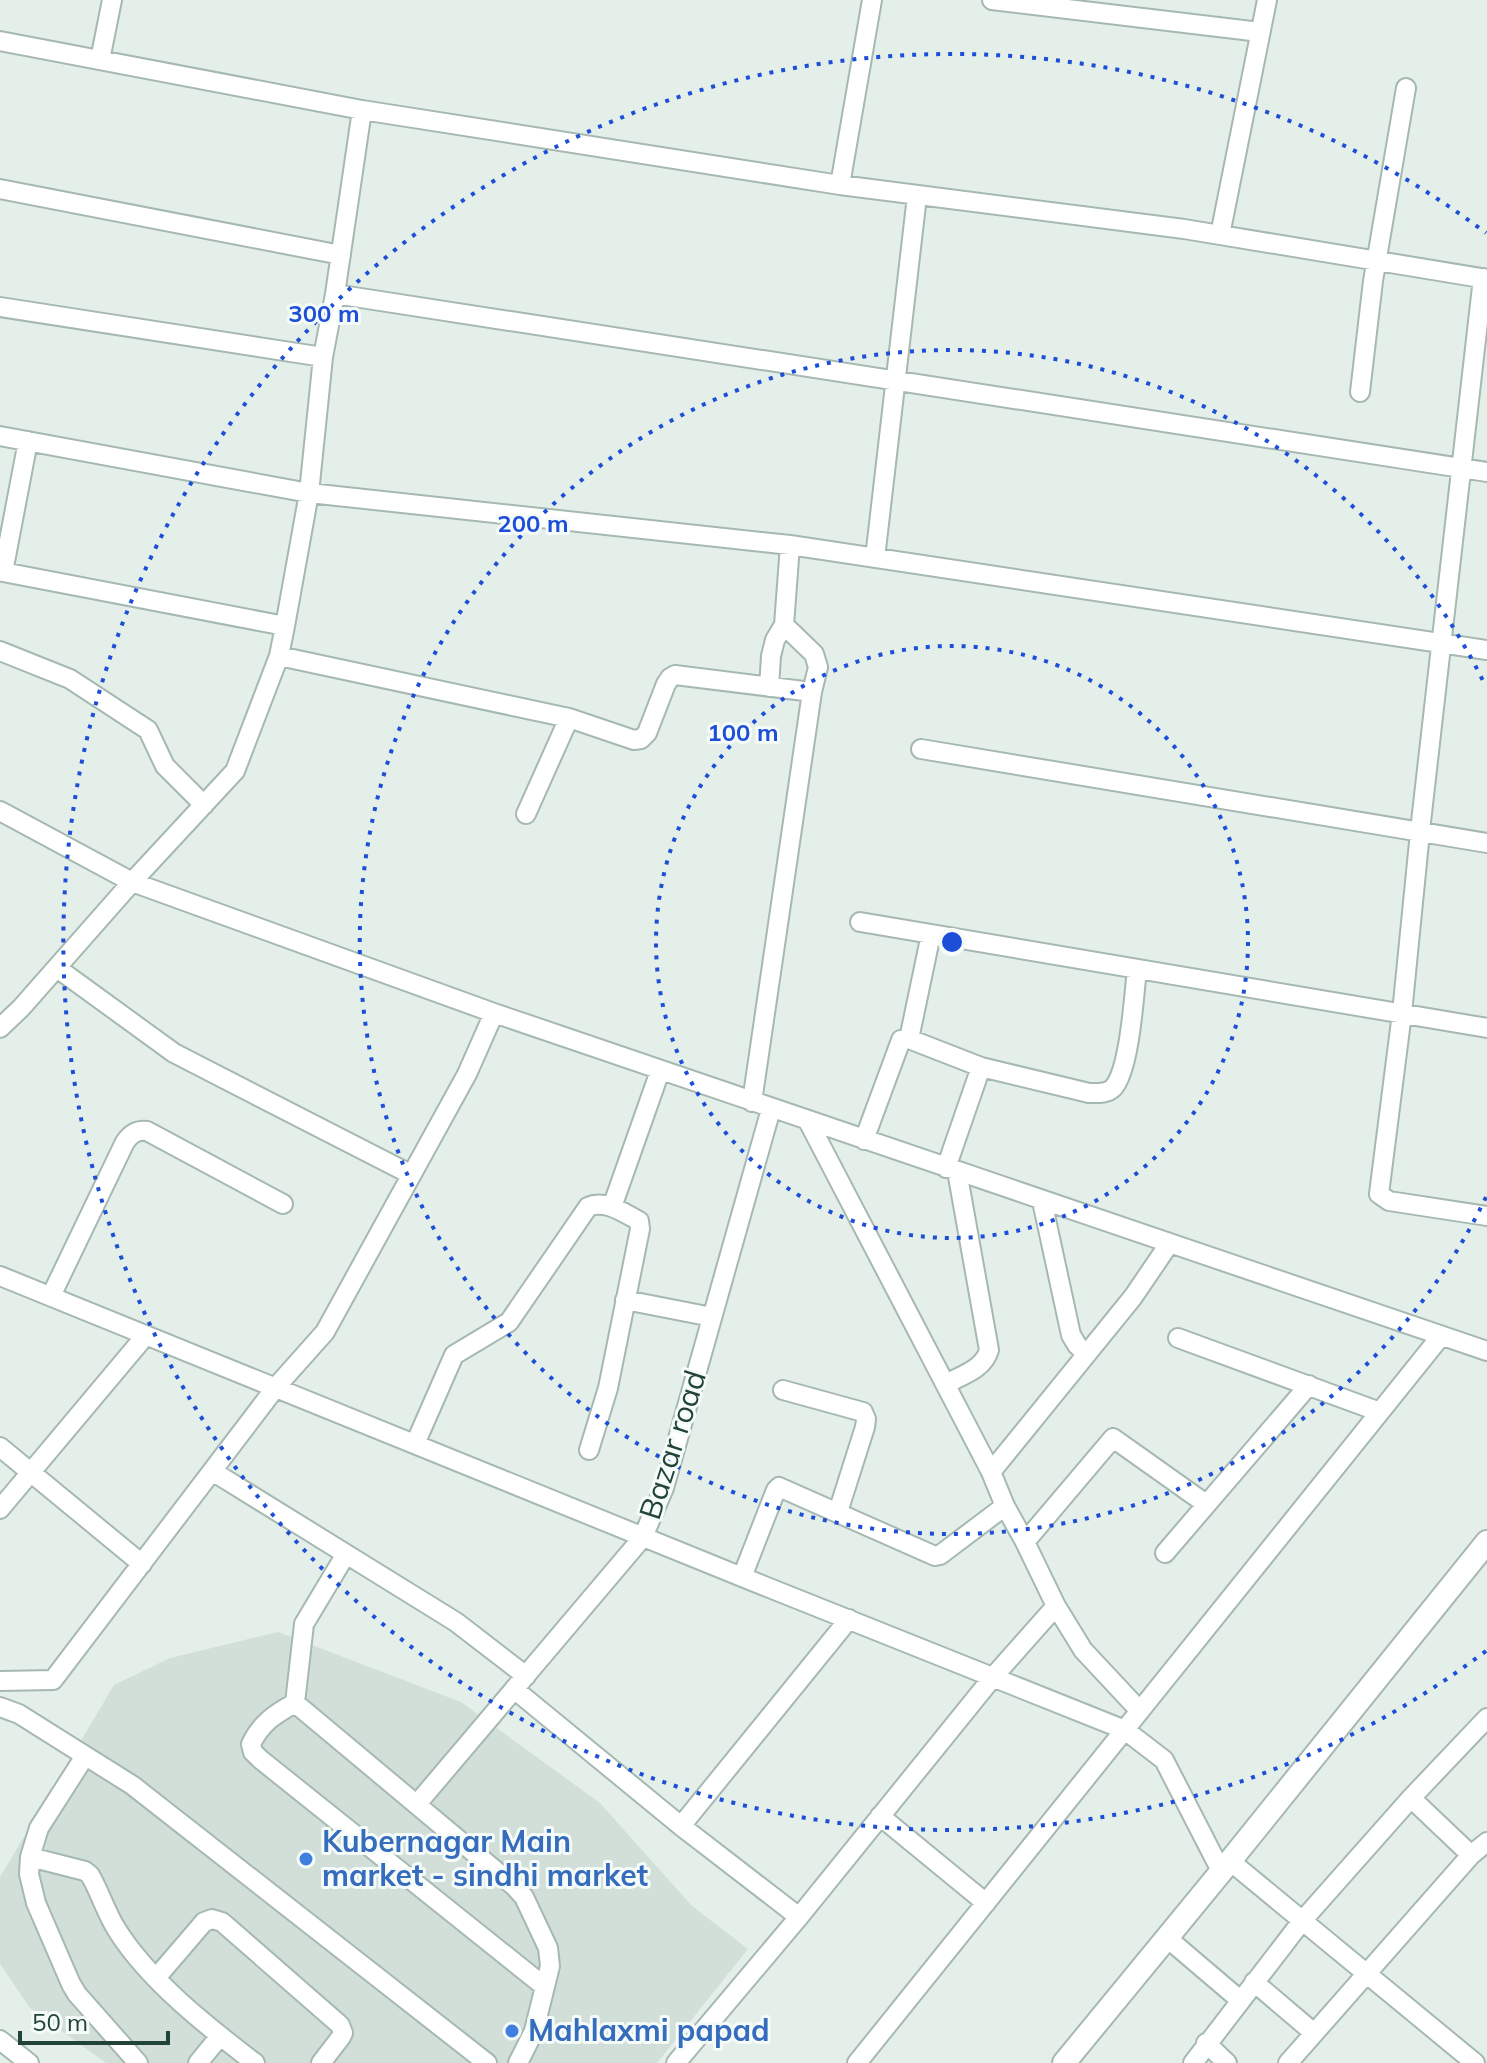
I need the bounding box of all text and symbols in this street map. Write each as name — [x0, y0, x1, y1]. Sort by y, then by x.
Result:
text: 300 m — [288, 298, 360, 328]
text: 200 m — [497, 508, 569, 538]
text: 100 m — [707, 717, 779, 747]
centre of rings — [938, 928, 966, 956]
street label: Bazar road — [630, 1365, 714, 1524]
place label: Kubernagar Main market - sindhi market — [322, 1822, 648, 1894]
marker: Kubernagar Main market - sindhi market — [297, 1850, 315, 1868]
scale bar — [20, 1995, 168, 2045]
text: 50 m — [32, 2007, 88, 2037]
place label: Mahlaxmi papad — [528, 2011, 770, 2049]
marker: Mahlaxmi papad — [503, 2022, 521, 2040]

